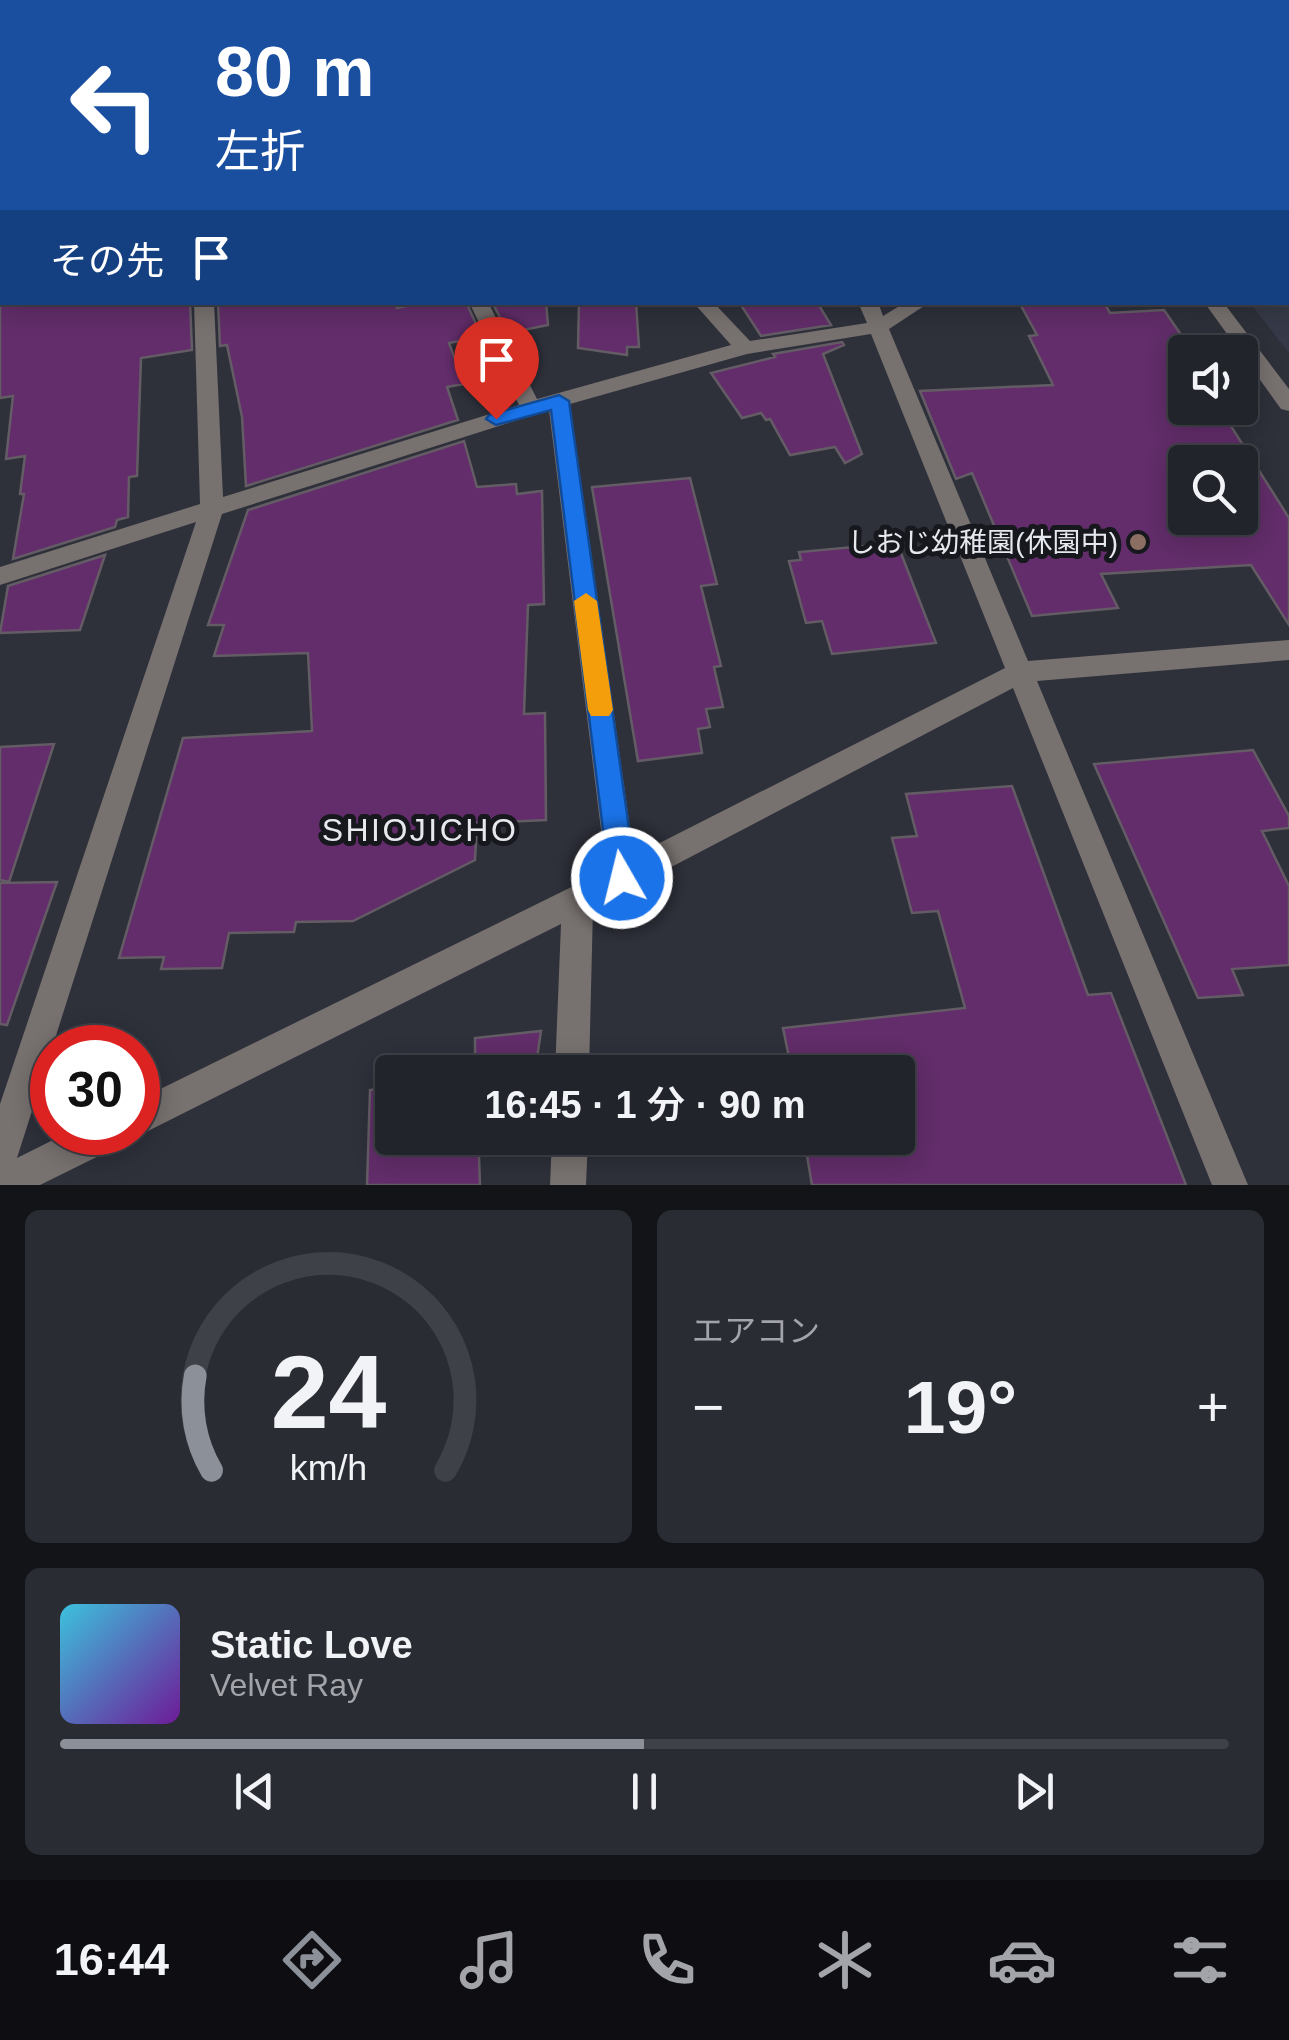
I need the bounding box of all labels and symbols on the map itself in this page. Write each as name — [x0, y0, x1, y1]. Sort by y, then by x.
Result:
pin — [454, 317, 539, 420]
place label: しおじ幼稚園(休園中) — [847, 527, 1118, 558]
marker: しおじ幼稚園(休園中) — [1127, 531, 1149, 553]
district label: SHIOJICHO — [322, 812, 518, 848]
position arrow — [570, 826, 674, 930]
speed limit sign: 30 — [30, 1025, 160, 1155]

